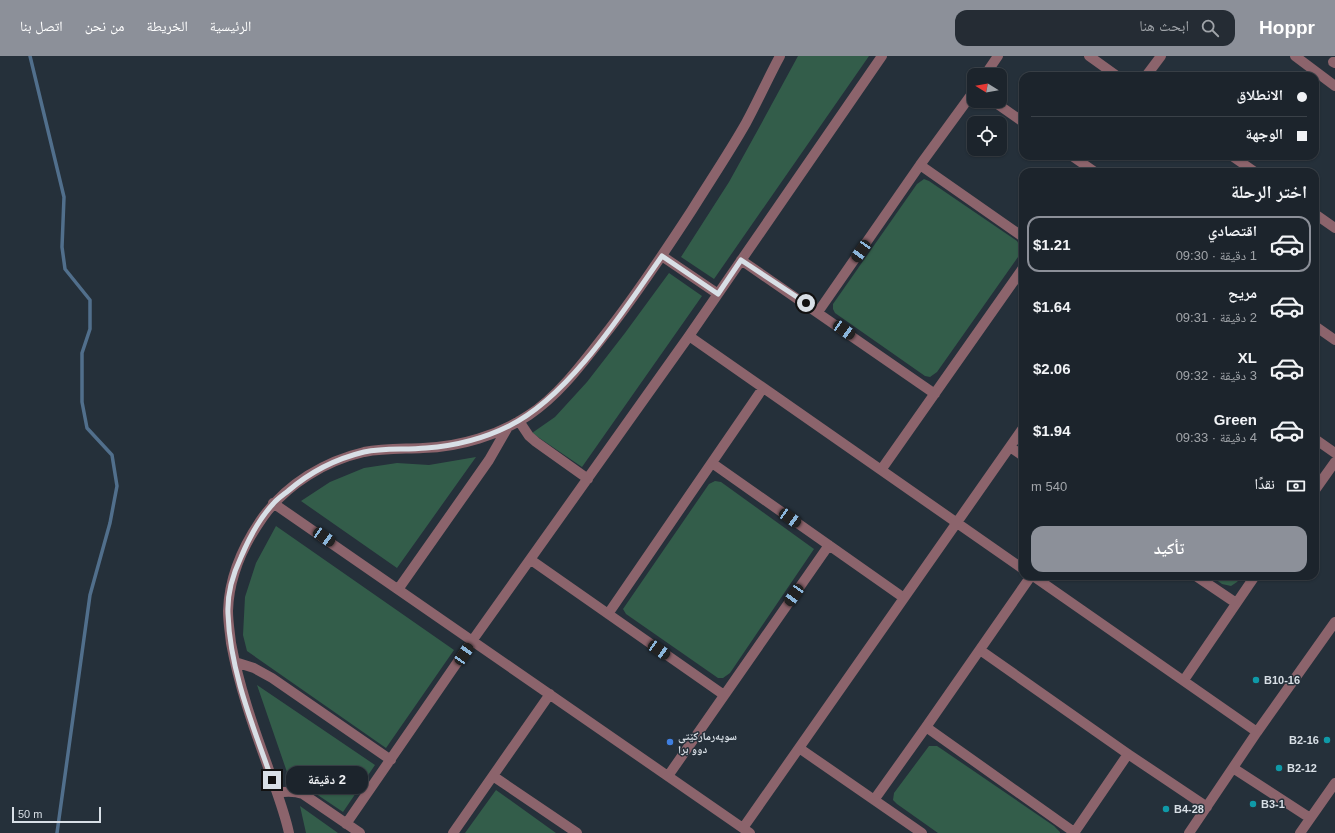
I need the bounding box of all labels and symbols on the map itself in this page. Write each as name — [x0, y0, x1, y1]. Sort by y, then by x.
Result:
north arrow — [967, 68, 1007, 108]
car — [849, 238, 873, 264]
route start — [797, 294, 815, 312]
car — [831, 318, 857, 342]
car — [777, 506, 803, 530]
car — [311, 525, 337, 549]
car — [782, 582, 806, 608]
car — [646, 638, 672, 662]
car — [452, 641, 476, 667]
place label: B10-16 — [1264, 674, 1300, 686]
marker: B10-16 — [1251, 675, 1261, 685]
place label: سوپەرمارکێتی دوو برا — [678, 730, 737, 756]
place label: B2-16 — [1289, 734, 1319, 746]
marker: B2-16 — [1322, 735, 1332, 745]
marker: سوپەرمارکێتی دوو برا — [665, 737, 675, 747]
place label: B2-12 — [1287, 762, 1317, 774]
marker: B2-12 — [1274, 763, 1284, 773]
callout: 2 دقيقة — [286, 766, 368, 794]
route end — [263, 771, 281, 789]
place label: B3-1 — [1261, 798, 1285, 810]
marker: B3-1 — [1248, 799, 1258, 809]
place label: B4-28 — [1174, 803, 1204, 815]
marker: B4-28 — [1161, 804, 1171, 814]
scale bar — [12, 805, 101, 824]

